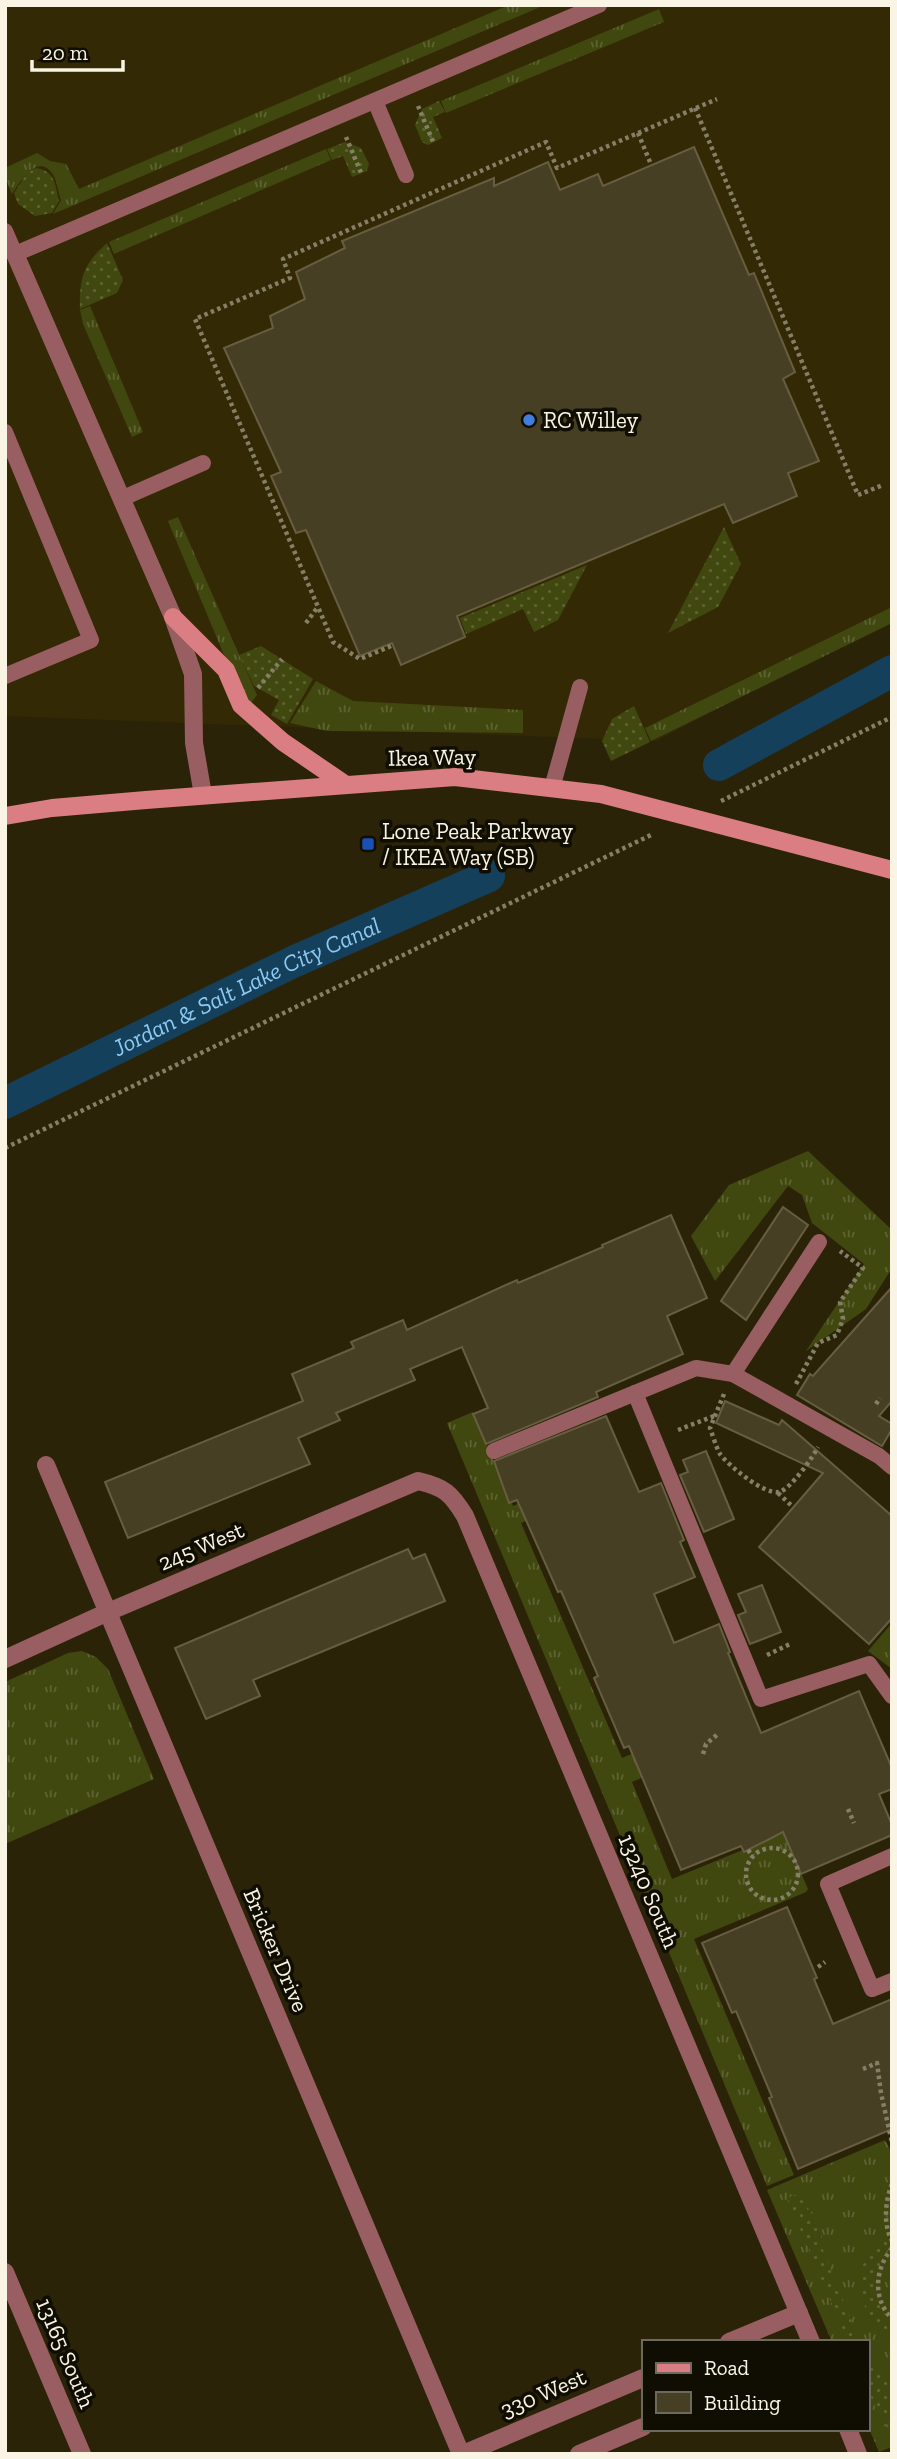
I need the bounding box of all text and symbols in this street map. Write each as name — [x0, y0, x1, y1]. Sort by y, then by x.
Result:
scale bar — [32, 28, 122, 72]
text: 20 m — [42, 40, 88, 65]
place label: RC Willey — [543, 406, 639, 434]
marker: RC Willey — [521, 412, 537, 428]
street label: Ikea Way — [388, 742, 477, 772]
place label: Lone Peak Parkway / IKEA Way (SB) — [382, 817, 573, 871]
marker: Lone Peak Parkway / IKEA Way (SB) — [360, 836, 376, 852]
water label: Jordan & Salt Lake City Canal — [107, 911, 384, 1063]
street label: 245 West — [154, 1515, 248, 1577]
street label: 13240 South — [612, 1830, 686, 1952]
street label: Bricker Drive — [237, 1884, 315, 2016]
street label: 13165 South — [30, 2294, 102, 2412]
legend — [642, 2340, 869, 2431]
text: Road — [704, 2355, 750, 2380]
street label: 330 West — [496, 2362, 590, 2423]
text: Building — [704, 2390, 781, 2415]

